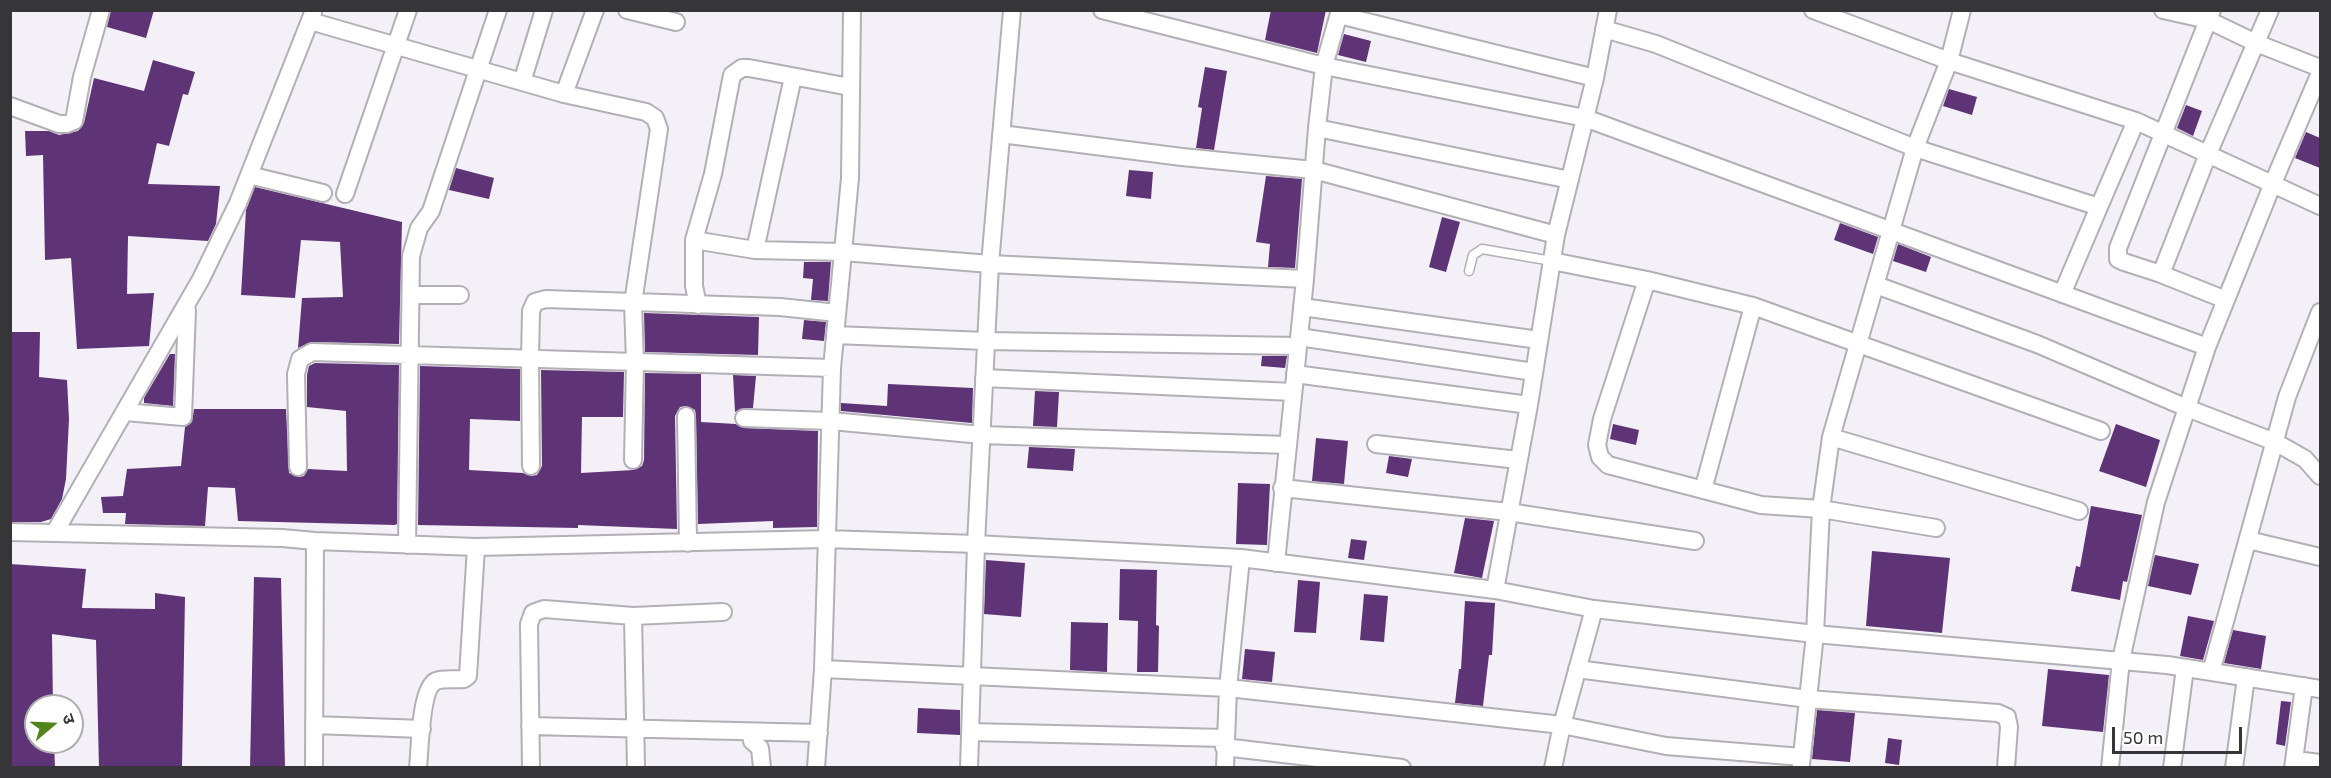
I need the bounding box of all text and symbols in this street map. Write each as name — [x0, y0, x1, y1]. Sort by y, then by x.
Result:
north arrow — [24, 694, 84, 754]
text: उ — [59, 711, 80, 726]
scale bar — [2115, 715, 2246, 753]
text: 50 m — [2123, 726, 2163, 748]

